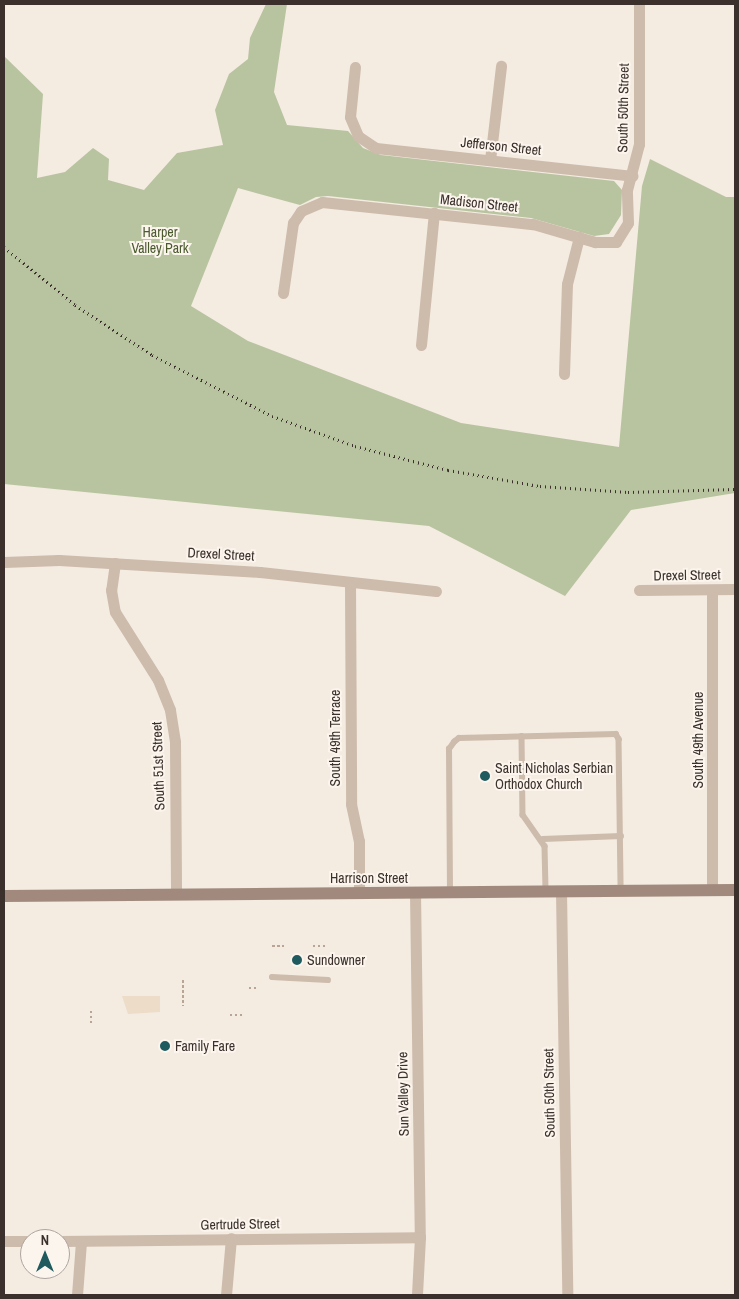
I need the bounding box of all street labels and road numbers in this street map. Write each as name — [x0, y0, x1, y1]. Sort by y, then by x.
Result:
street label: South 50th Street — [614, 63, 632, 153]
street label: Jefferson Street — [460, 133, 542, 159]
street label: Madison Street — [439, 191, 519, 215]
street label: Drexel Street — [187, 544, 255, 564]
street label: Drexel Street — [653, 566, 721, 584]
street label: South 49th Terrace — [327, 689, 343, 787]
street label: South 49th Avenue — [690, 691, 706, 789]
street label: South 51st Street — [148, 721, 168, 811]
street label: Harrison Street — [330, 870, 408, 886]
street label: South 50th Street — [540, 1048, 558, 1138]
street label: Sun Valley Drive — [394, 1052, 412, 1136]
street label: Gertrude Street — [200, 1215, 280, 1233]

